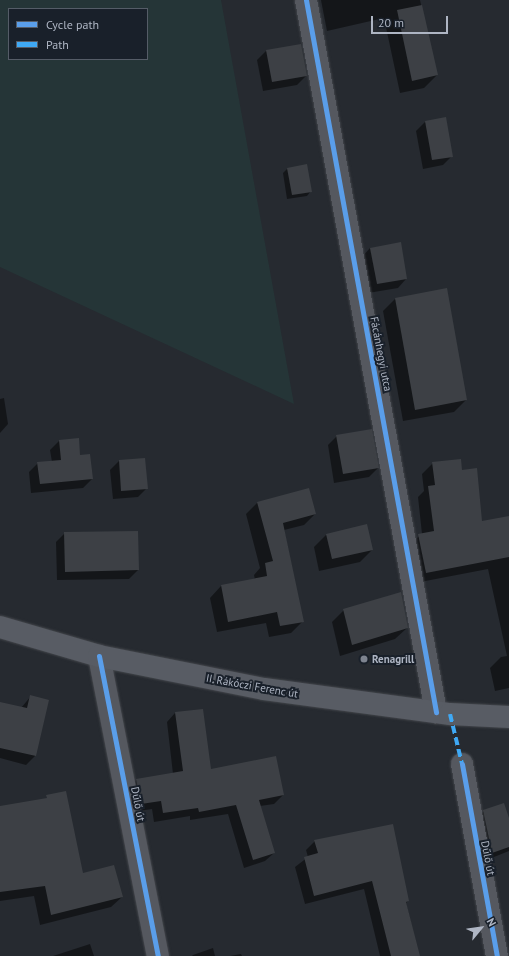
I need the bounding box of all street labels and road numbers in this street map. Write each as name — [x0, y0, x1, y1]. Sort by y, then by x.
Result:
street label: Fácánhegyi utca — [367, 315, 395, 393]
street label: II. Rákóczi Ferenc út — [204, 671, 300, 701]
street label: Dűlő út — [128, 786, 148, 822]
street label: Dűlő út — [478, 840, 498, 876]

